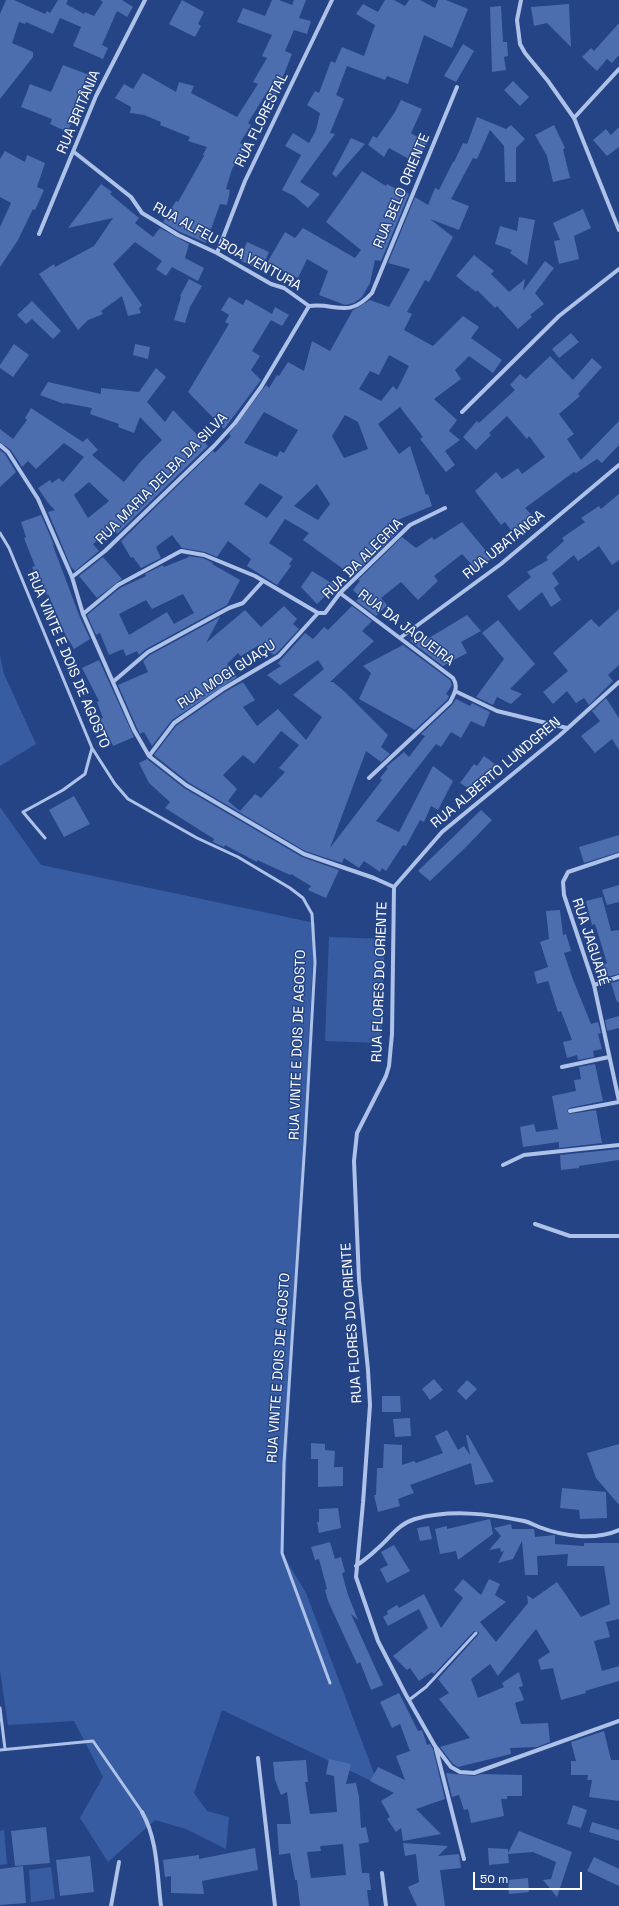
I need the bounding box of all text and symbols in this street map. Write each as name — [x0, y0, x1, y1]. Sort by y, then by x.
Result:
street label: RUA BRITÂNIA — [54, 68, 104, 156]
street label: RUA FLORESTAL — [232, 70, 292, 170]
street label: RUA BELO ORIENTE — [370, 131, 434, 251]
street label: RUA ALFEU BOA VENTURA — [150, 199, 304, 295]
street label: RUA MARIA DELBA DA SILVA — [93, 410, 231, 548]
street label: RUA UBATANGA — [460, 507, 548, 583]
street label: RUA DA ALEGRIA — [319, 515, 407, 603]
street label: RUA VINTE E DOIS DE AGOSTO — [23, 569, 113, 751]
street label: RUA DA JAQUEIRA — [355, 586, 457, 670]
street label: RUA MOGI GUAÇU — [175, 637, 279, 713]
street label: RUA ALBERTO LUNDGREN — [428, 714, 564, 832]
street label: RUA JAGUARÉ — [568, 896, 612, 988]
street label: RUA FLORES DO ORIENTE — [369, 901, 391, 1063]
street label: RUA VINTE E DOIS DE AGOSTO — [286, 949, 310, 1141]
street label: RUA FLORES DO ORIENTE — [338, 1242, 366, 1404]
street label: RUA VINTE E DOIS DE AGOSTO — [264, 1272, 294, 1464]
scale bar — [475, 1864, 584, 1890]
text: 50 m — [480, 1871, 508, 1887]

